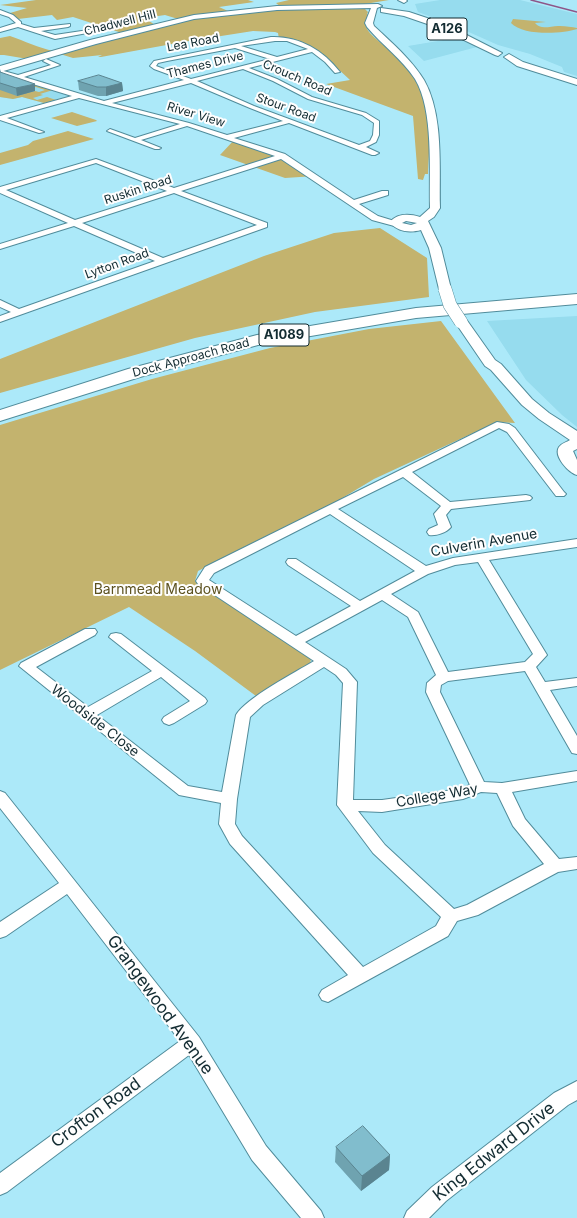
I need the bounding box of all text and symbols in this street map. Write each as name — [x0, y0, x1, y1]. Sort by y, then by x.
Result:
street label: Chadwell Hill — [83, 7, 157, 39]
road number: A126 — [427, 18, 467, 40]
street label: Lea Road — [166, 31, 220, 55]
street label: Thames Drive — [165, 49, 245, 81]
street label: Crouch Road — [260, 57, 334, 99]
street label: Stour Road — [254, 91, 318, 125]
street label: River View — [165, 99, 227, 131]
street label: Ruskin Road — [102, 172, 174, 208]
street label: Lytton Road — [83, 246, 151, 282]
road number: A1089 — [259, 324, 309, 346]
street label: Dock Approach Road — [131, 335, 251, 381]
street label: Culverin Avenue — [429, 525, 539, 561]
park label: Barnmead Meadow — [94, 582, 222, 598]
street label: Woodside Close — [47, 681, 143, 761]
street label: College Way — [395, 781, 479, 811]
street label: Grangewood Avenue — [102, 931, 218, 1079]
street label: Crofton Road — [47, 1074, 145, 1152]
street label: King Edward Drive — [429, 1098, 559, 1206]

